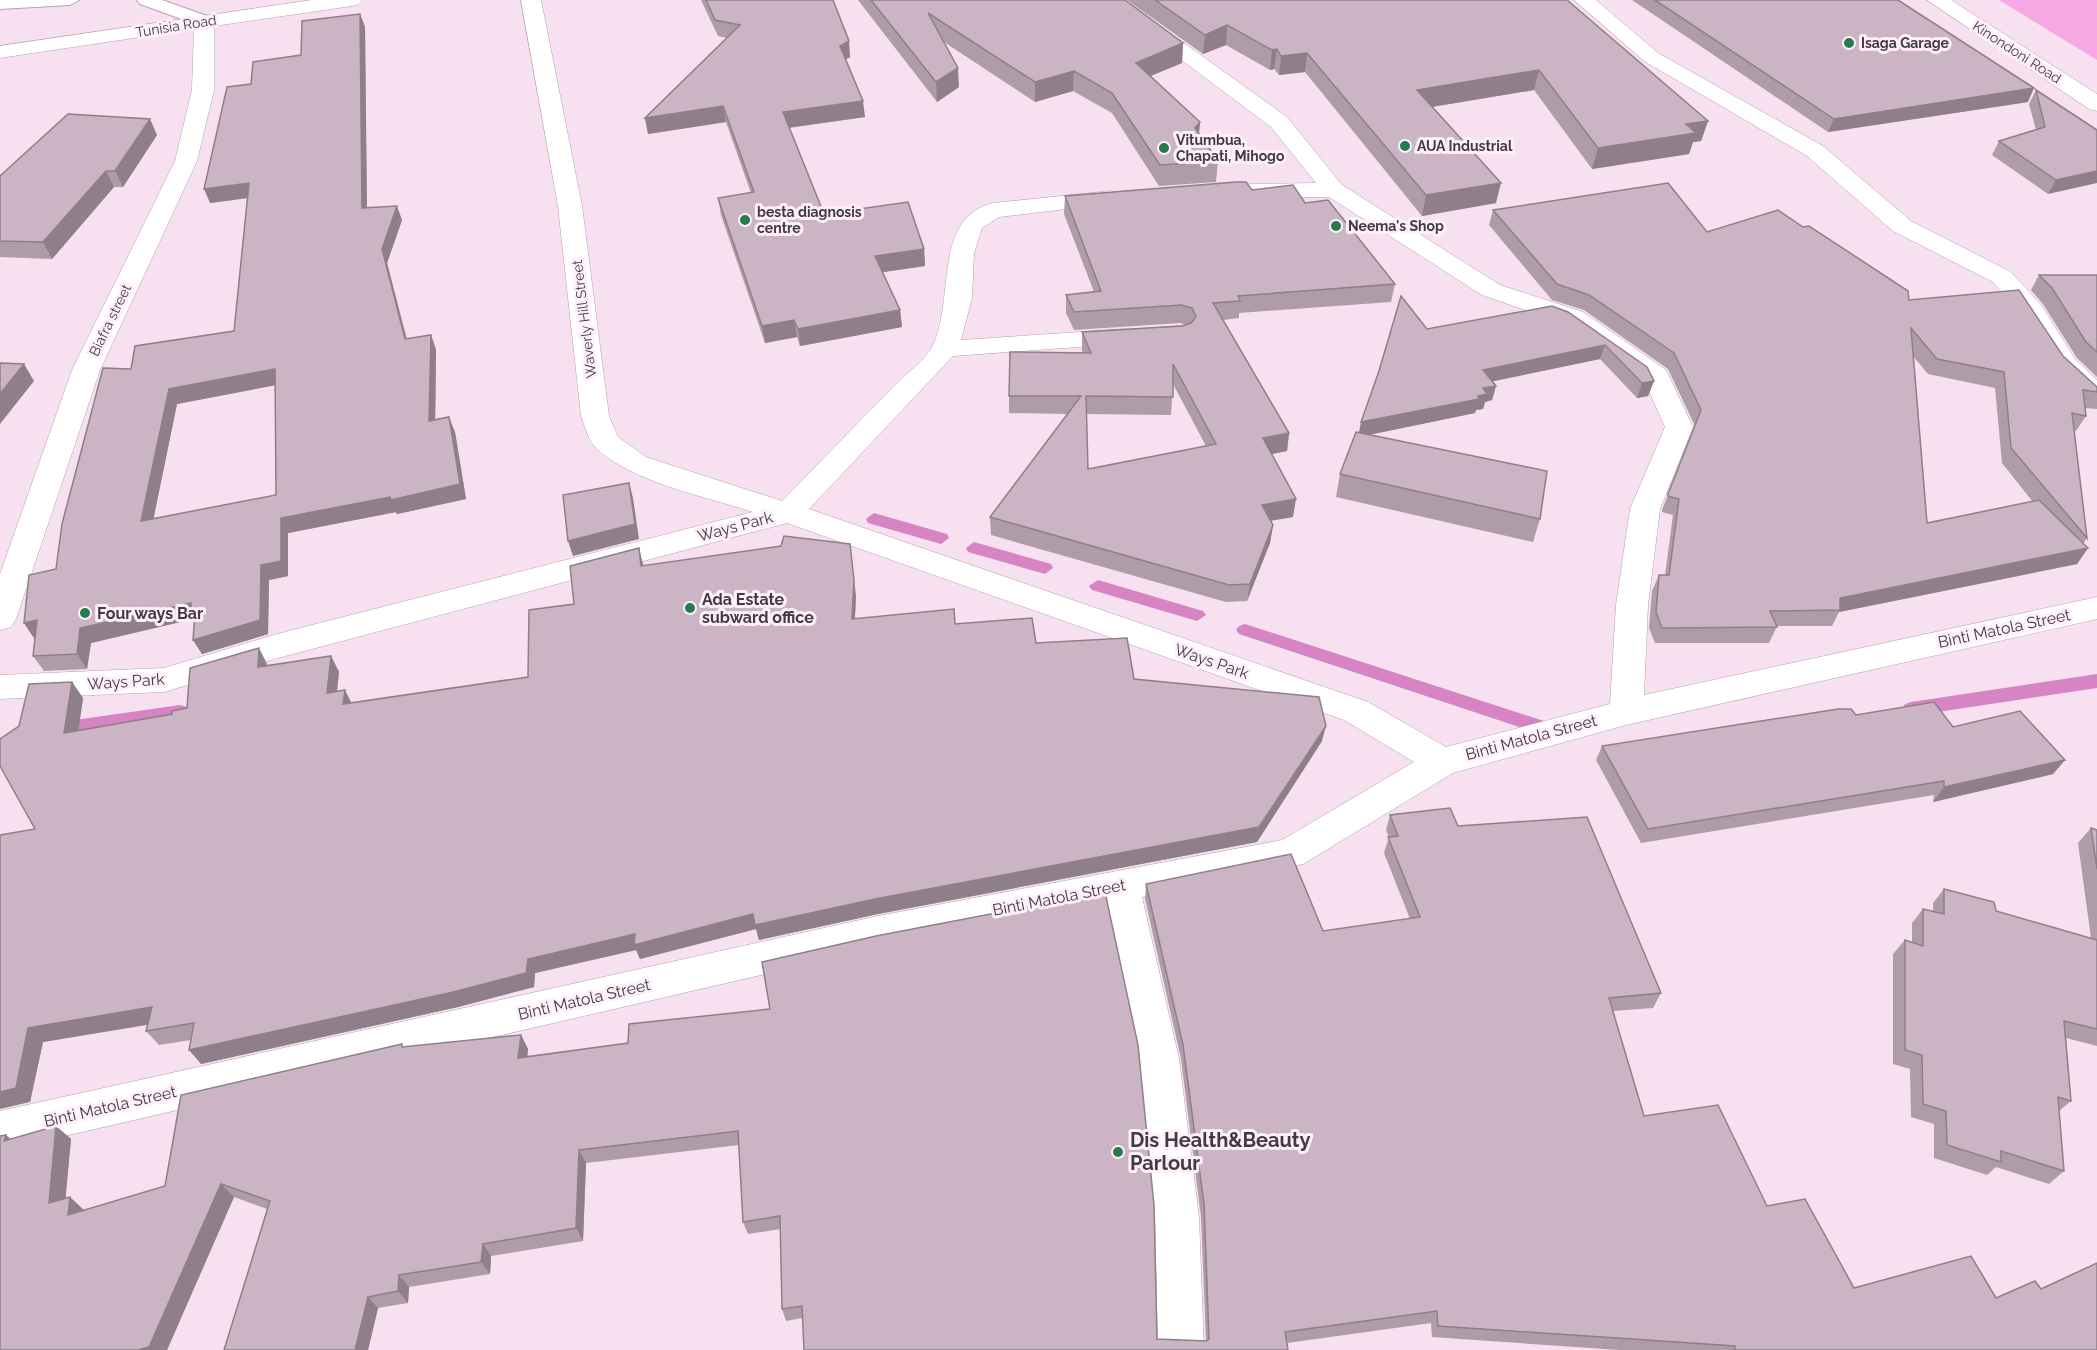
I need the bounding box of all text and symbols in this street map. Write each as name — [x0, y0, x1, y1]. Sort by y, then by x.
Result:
street label: Tunisia Road — [135, 12, 217, 40]
street label: Kinondoni Road — [1970, 17, 2064, 87]
place label: Isaga Garage — [1861, 35, 1950, 51]
marker: Isaga Garage — [1842, 36, 1856, 50]
place label: Vitumbua, Chapati, Mihogo — [1176, 132, 1285, 164]
place label: AUA Industrial — [1417, 138, 1513, 154]
marker: AUA Industrial — [1398, 139, 1412, 153]
marker: Vitumbua, Chapati, Mihogo — [1157, 141, 1171, 155]
place label: besta diagnosis centre — [757, 204, 862, 236]
marker: besta diagnosis centre — [738, 213, 752, 227]
place label: Neema's Shop — [1348, 218, 1444, 234]
marker: Neema's Shop — [1329, 219, 1343, 233]
street label: Waverly Hill Street — [569, 259, 599, 379]
street label: Biafra street — [86, 281, 134, 358]
street label: Ways Park — [695, 507, 775, 546]
place label: Ada Estate subward office — [702, 590, 814, 627]
marker: Ada Estate subward office — [683, 601, 697, 615]
place label: Four ways Bar — [97, 604, 203, 623]
street label: Binti Matola Street — [1936, 605, 2073, 652]
marker: Four ways Bar — [78, 606, 92, 620]
street label: Ways Park — [1172, 640, 1252, 683]
street label: Ways Park — [87, 669, 166, 694]
street label: Binti Matola Street — [1463, 711, 1599, 764]
street label: Binti Matola Street — [991, 875, 1128, 920]
street label: Binti Matola Street — [516, 975, 653, 1024]
street label: Binti Matola Street — [42, 1082, 179, 1131]
place label: Dis Health&Beauty Parlour — [1130, 1128, 1310, 1175]
marker: Dis Health&Beauty Parlour — [1111, 1145, 1125, 1159]

